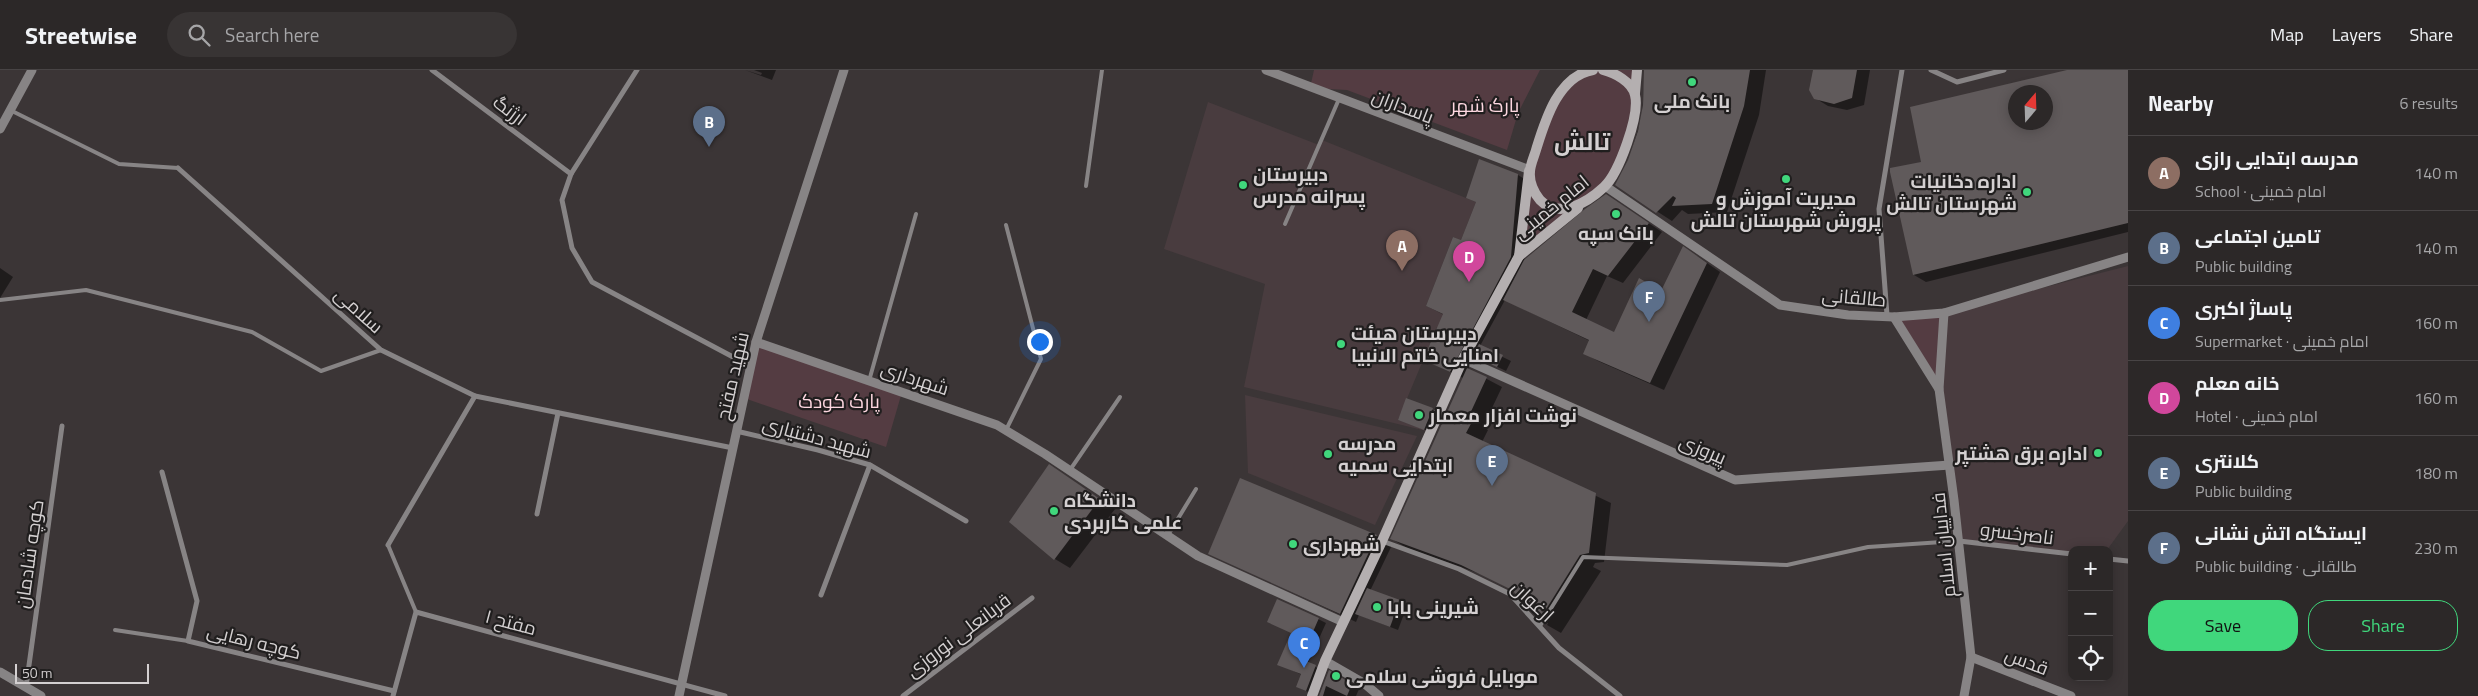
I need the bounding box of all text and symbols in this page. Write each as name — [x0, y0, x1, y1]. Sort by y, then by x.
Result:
search box — [167, 12, 517, 57]
text: Streetwise — [25, 17, 137, 53]
text: Search here — [225, 20, 319, 49]
icon: search — [185, 21, 213, 49]
text: Map — [2270, 21, 2304, 48]
text: Layers — [2332, 21, 2381, 48]
text: Share — [2409, 21, 2453, 48]
marker: بانک ملی — [1686, 76, 1698, 88]
street label: پاسداران — [1368, 80, 1438, 131]
north arrow — [2008, 85, 2053, 130]
place label: بانک ملی — [1654, 86, 1730, 115]
street label: ارژنگ — [487, 87, 533, 132]
text: Nearby — [2148, 87, 2213, 119]
park label: پارک شهر — [1450, 90, 1519, 119]
text: 6 results — [2399, 91, 2458, 115]
pin: B — [693, 106, 725, 147]
district label: تالش — [1554, 123, 1611, 159]
text: مدرسه ابتدایی رازی — [2195, 143, 2359, 172]
place label: دبیرستان پسرانه مدرس — [1253, 159, 1365, 210]
text: A — [2159, 161, 2169, 185]
text: 140 m — [2414, 161, 2458, 185]
place label: اداره دخانیات شهرستان تالش — [1886, 166, 2017, 217]
street label: امام خمینی — [1506, 167, 1595, 246]
marker: مدیریت آموزش و پرورش شهرستان تالش — [1780, 173, 1792, 185]
marker: دبیرستان پسرانه مدرس — [1237, 179, 1249, 191]
text: School · امام خمینی — [2195, 179, 2326, 203]
place label: مدیریت آموزش و پرورش شهرستان تالش — [1691, 183, 1881, 234]
marker: اداره دخانیات شهرستان تالش — [2021, 186, 2033, 198]
marker: بانک سپه — [1610, 208, 1622, 220]
place label: بانک سپه — [1578, 218, 1654, 247]
text: تامین اجتماعی — [2195, 221, 2320, 250]
pin: A — [1386, 230, 1418, 271]
text: B — [2159, 236, 2169, 260]
text: 140 m — [2414, 236, 2458, 260]
pin: D — [1453, 241, 1485, 282]
text: Public building — [2195, 254, 2292, 278]
street label: طالقانی — [1821, 279, 1887, 314]
street label: سلامی — [328, 280, 390, 340]
pin: F — [1633, 281, 1665, 322]
text: پاساژ اکبری — [2195, 293, 2292, 322]
text: C — [2160, 311, 2168, 335]
text: 160 m — [2414, 311, 2458, 335]
place label: دبیرستان هیئت امنایی خاتم الانبیا — [1351, 318, 1499, 369]
street label: شهید مفتح — [707, 329, 756, 423]
your location — [1027, 329, 1053, 355]
text: Supermarket · امام خمینی — [2195, 329, 2369, 353]
marker: دبیرستان هیئت امنایی خاتم الانبیا — [1335, 338, 1347, 350]
street label: شهرداری — [877, 353, 953, 402]
text: خانه معلم — [2195, 368, 2280, 397]
park label: پارک کودک — [798, 386, 880, 415]
text: D — [2159, 386, 2169, 410]
text: 160 m — [2414, 386, 2458, 410]
place label: نوشت افزار معمار — [1428, 400, 1577, 429]
text: Hotel · امام خمینی — [2195, 404, 2318, 428]
street label: شهید دشتیاری — [759, 408, 875, 465]
marker: نوشت افزار معمار — [1413, 409, 1425, 421]
street label: پیروزی — [1675, 426, 1731, 471]
place label: مدرسه ابتدایی سمیه — [1338, 428, 1453, 479]
place label: اداره برق هشتپر — [1954, 438, 2088, 467]
pin: E — [1476, 445, 1508, 486]
text: کلانتری — [2195, 446, 2259, 475]
marker: اداره برق هشتپر — [2092, 447, 2104, 459]
marker: مدرسه ابتدایی سمیه — [1322, 448, 1334, 460]
text: E — [2160, 461, 2168, 485]
text: 180 m — [2414, 461, 2458, 485]
text: Public building — [2195, 479, 2292, 503]
place label: دانشگاه علمی کاربردی — [1064, 485, 1182, 536]
street label: فداییان اسلام — [1923, 491, 1962, 599]
street label: کوچه شادمان — [7, 498, 50, 610]
marker: دانشگاه علمی کاربردی — [1048, 505, 1060, 517]
street label: ناصرخسرو — [1979, 514, 2056, 551]
text: ایستگاه اتش نشانی — [2195, 518, 2367, 547]
place label: شهرداری — [1303, 529, 1380, 558]
text: F — [2160, 536, 2168, 560]
text: 230 m — [2414, 536, 2458, 560]
marker: شهرداری — [1287, 538, 1299, 550]
map controls — [2068, 546, 2113, 681]
button: + — [2068, 546, 2113, 591]
text: Public building · طالقانی — [2195, 554, 2357, 578]
street label: ارغوان — [1505, 573, 1562, 628]
street label: قربانعلی نوروزی — [899, 585, 1016, 684]
button: − — [2068, 591, 2113, 636]
place label: شیرینی بابا — [1387, 592, 1479, 621]
button: Save — [2148, 600, 2298, 651]
button: Share — [2308, 600, 2458, 651]
street label: مفتح ۱ — [482, 601, 540, 642]
marker: شیرینی بابا — [1371, 601, 1383, 613]
street label: کوچه رهایی — [204, 615, 304, 666]
pin: C — [1288, 627, 1320, 668]
button: locate — [2068, 636, 2113, 681]
street label: قدس — [2001, 639, 2053, 682]
scale bar — [15, 661, 149, 684]
place label: موبایل فروشی سلامی — [1346, 661, 1538, 690]
text: 50 m — [22, 662, 52, 683]
marker: موبایل فروشی سلامی — [1330, 670, 1342, 682]

